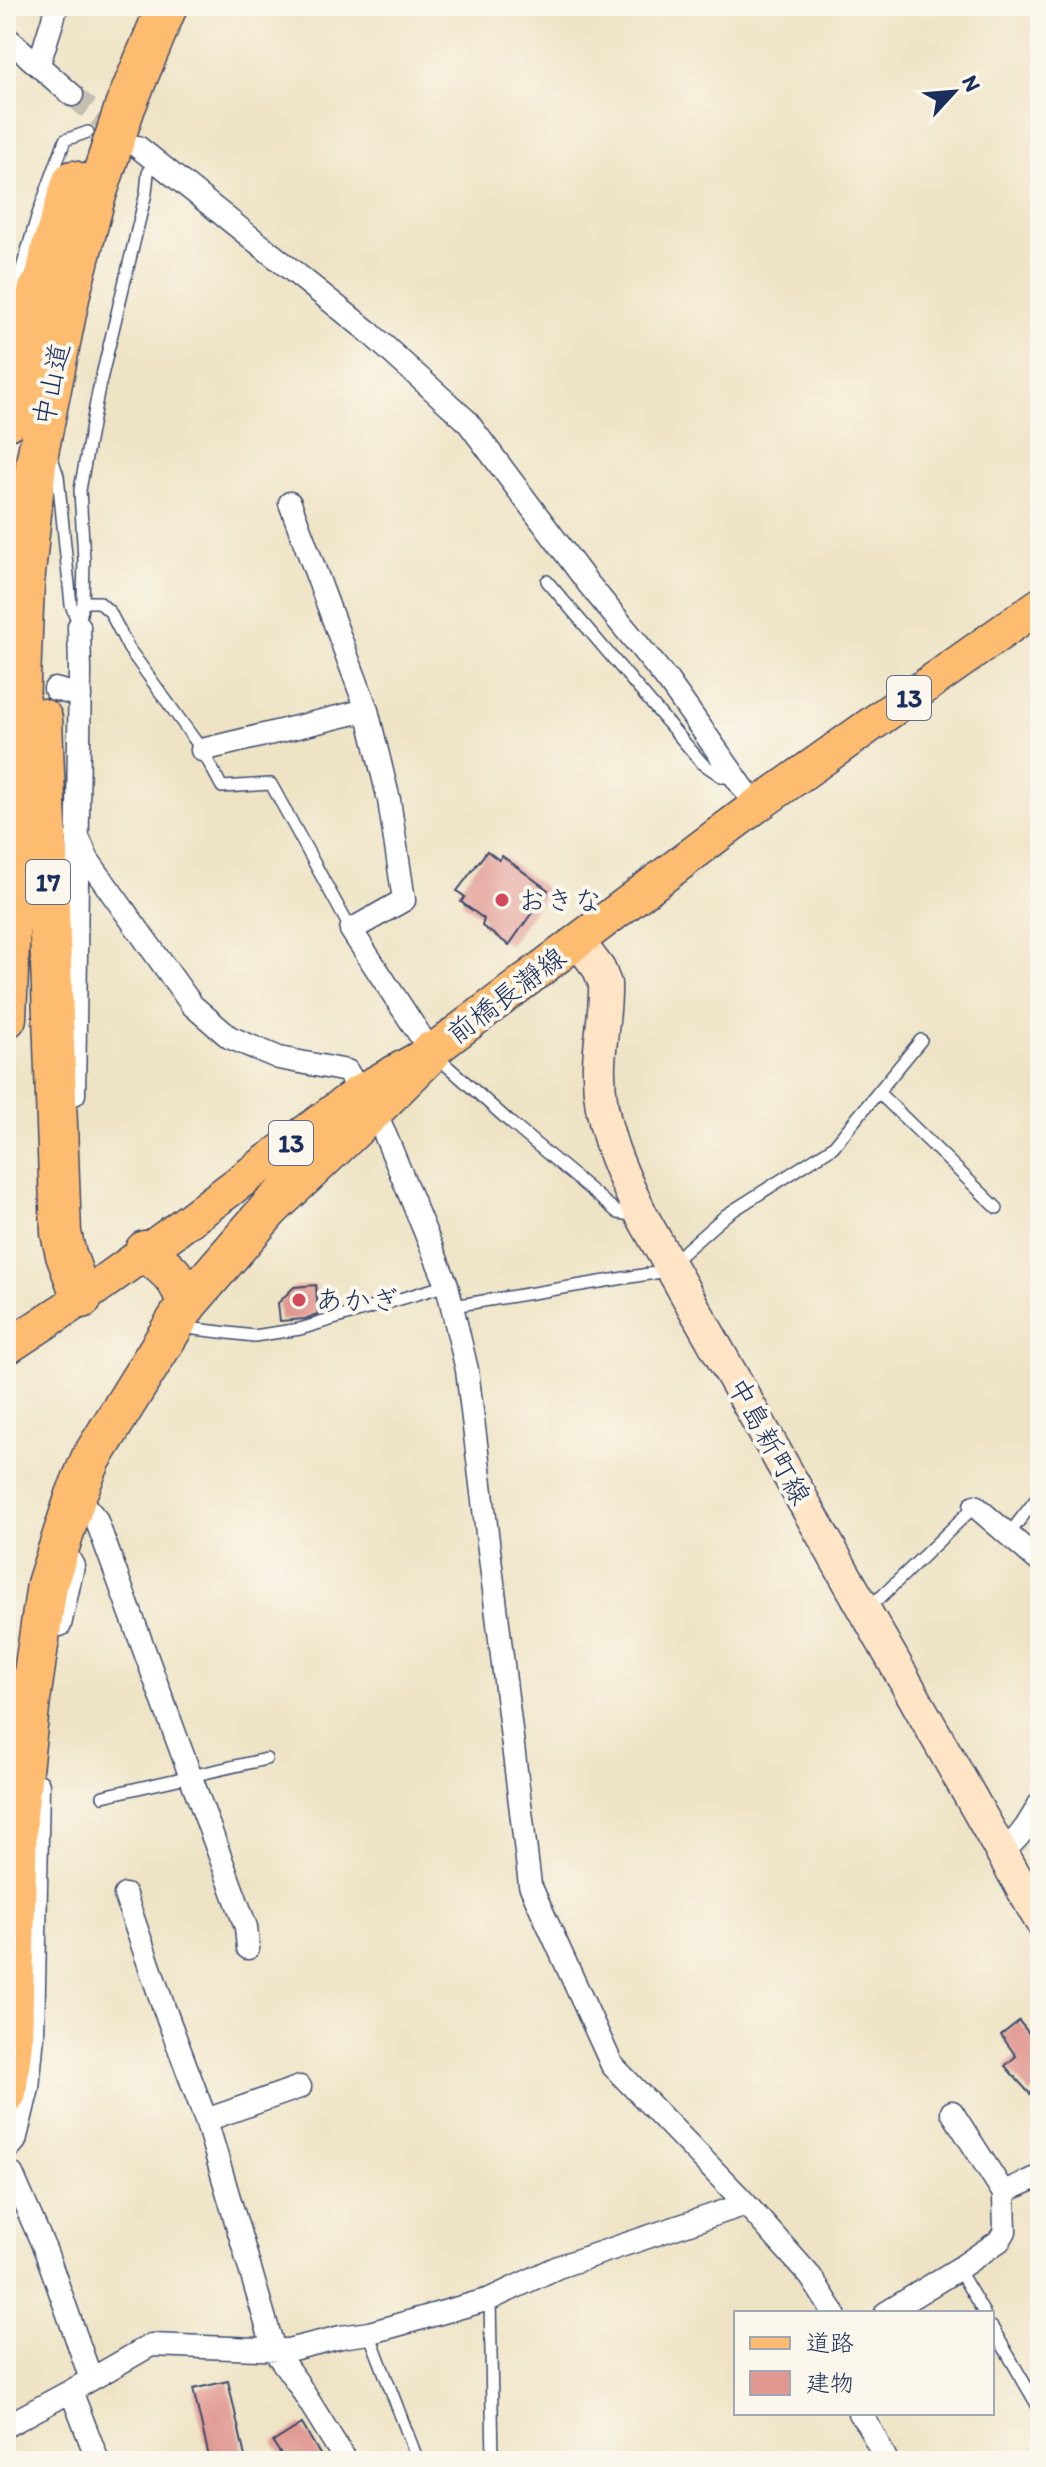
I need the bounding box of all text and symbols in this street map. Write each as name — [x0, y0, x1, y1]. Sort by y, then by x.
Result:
north arrow — [914, 52, 994, 132]
text: N — [956, 71, 987, 96]
street label: 中山道 — [26, 339, 76, 429]
road number: 13 — [887, 676, 931, 720]
road number: 17 — [26, 860, 70, 904]
place label: おきな — [518, 883, 602, 917]
marker: おきな — [493, 891, 511, 909]
street label: 前橋長瀞線 — [440, 939, 572, 1051]
road number: 13 — [269, 1121, 313, 1165]
place label: あかぎ — [315, 1283, 399, 1317]
marker: あかぎ — [290, 1291, 308, 1309]
street label: 中島新町線 — [721, 1372, 819, 1510]
legend — [734, 2311, 994, 2415]
text: 道路 — [806, 2328, 854, 2357]
text: 建物 — [806, 2368, 854, 2397]

